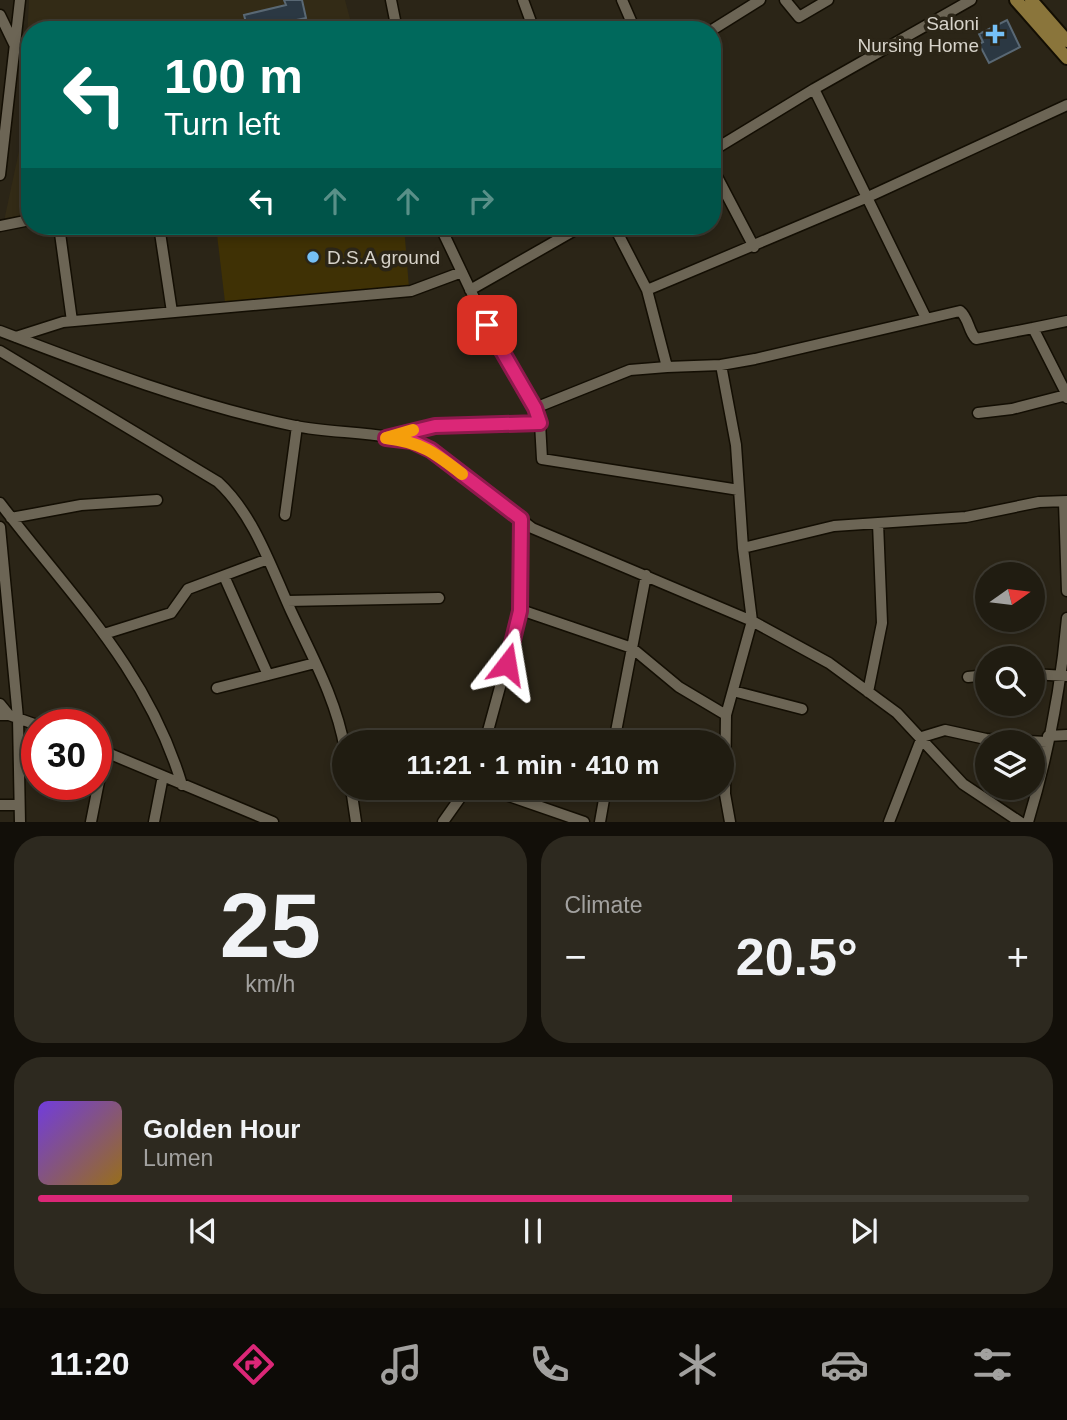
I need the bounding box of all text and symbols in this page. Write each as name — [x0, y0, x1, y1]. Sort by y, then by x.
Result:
place label: Saloni Nursing Home — [858, 13, 979, 56]
marker: Saloni Nursing Home — [985, 24, 1005, 44]
icon: left — [49, 49, 140, 140]
text: 100 m — [164, 49, 303, 103]
text: Turn left — [164, 106, 280, 142]
icon: left — [243, 182, 281, 220]
icon: ahead — [316, 182, 354, 220]
icon: ahead — [389, 182, 427, 220]
icon: right — [462, 182, 500, 220]
place label: D.S.A ground — [327, 247, 440, 268]
marker: D.S.A ground — [305, 249, 321, 265]
pin — [457, 295, 517, 355]
icon: arrive — [468, 306, 506, 344]
north arrow — [975, 562, 1045, 632]
map controls — [975, 562, 1045, 800]
position arrow — [470, 627, 544, 701]
button: search — [975, 646, 1045, 716]
speed limit sign: 30 — [21, 709, 112, 800]
button: layers — [975, 730, 1045, 800]
text: 11:21 · 1 min · 410 m — [407, 750, 659, 780]
text: 25 — [220, 875, 321, 976]
text: Climate — [565, 892, 642, 918]
text: 20.5° — [736, 928, 858, 986]
text: − — [565, 936, 587, 978]
text: + — [1007, 936, 1029, 978]
text: km/h — [245, 971, 295, 997]
text: Golden Hour — [143, 1114, 300, 1144]
text: Lumen — [143, 1145, 213, 1171]
icon: previous — [184, 1212, 222, 1250]
icon: pause — [514, 1212, 552, 1250]
icon: next — [845, 1212, 883, 1250]
icon: directions — [229, 1340, 278, 1389]
icon: music — [377, 1340, 426, 1389]
icon: phone — [525, 1340, 574, 1389]
icon: climate — [673, 1340, 722, 1389]
icon: car — [820, 1340, 869, 1389]
icon: filters — [968, 1340, 1017, 1389]
text: 11:20 — [49, 1346, 130, 1382]

